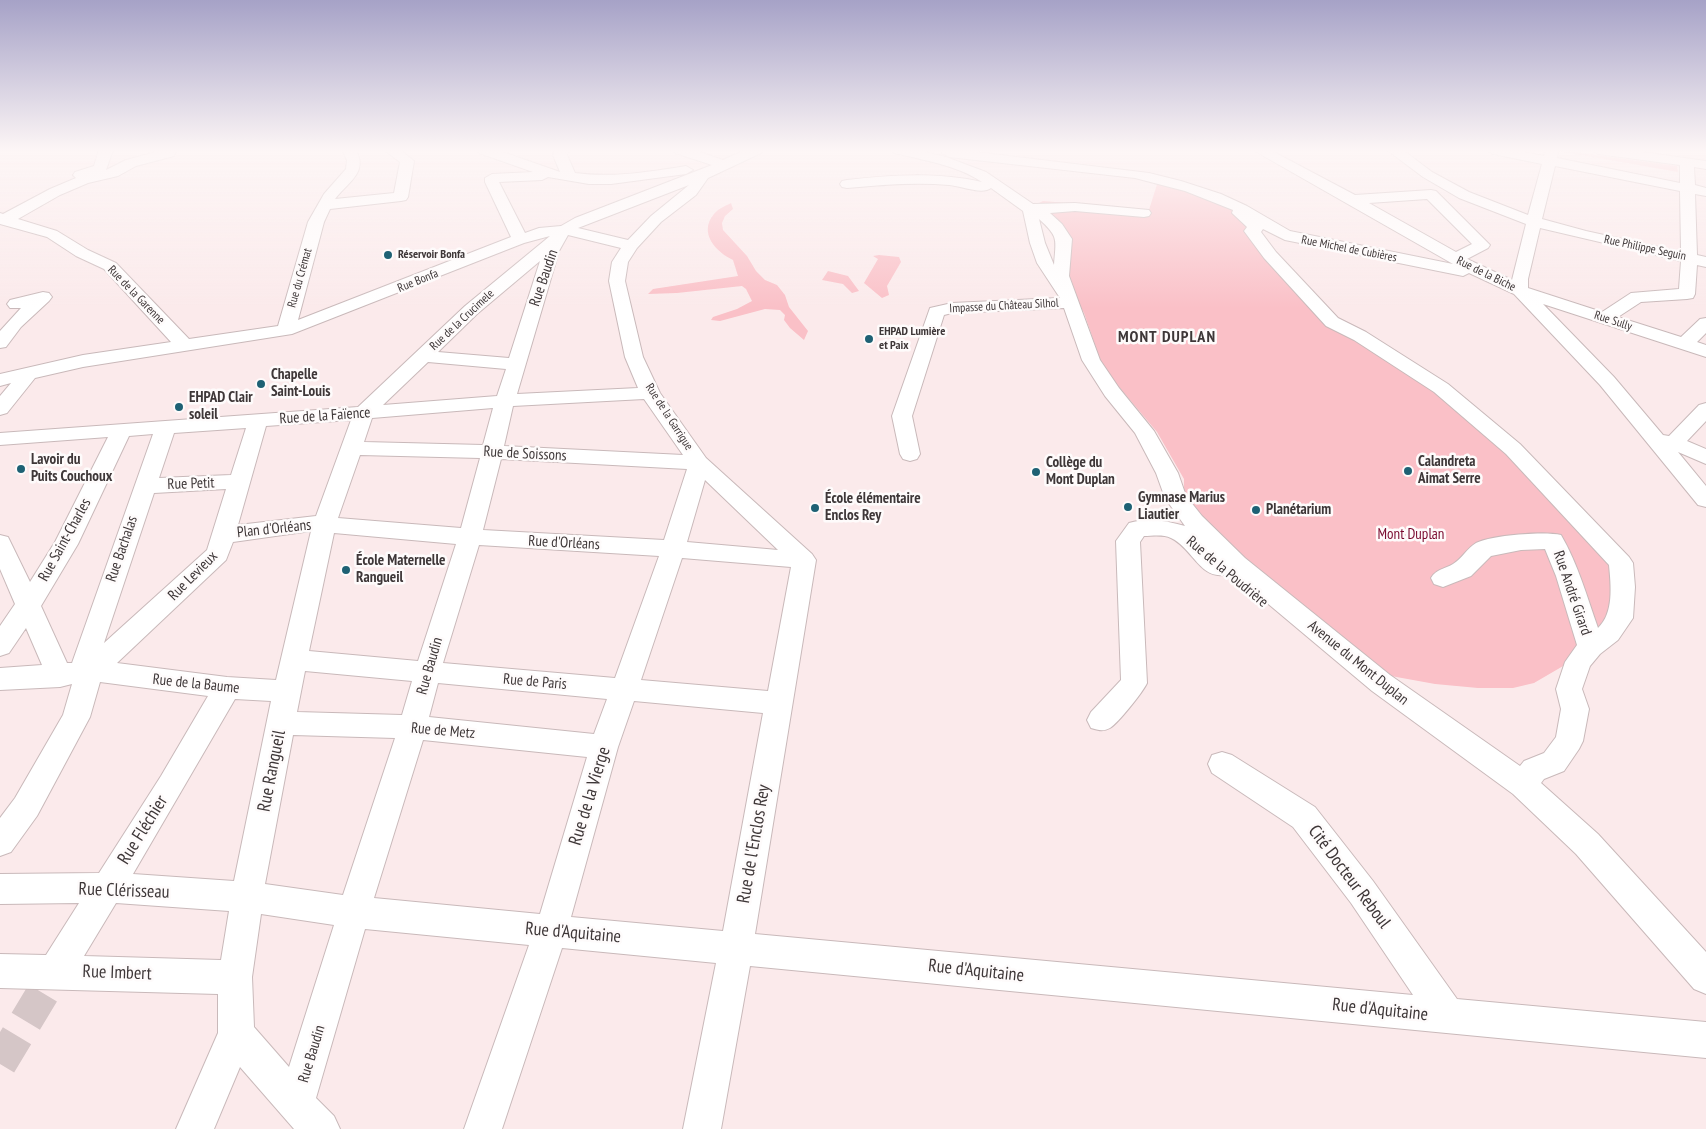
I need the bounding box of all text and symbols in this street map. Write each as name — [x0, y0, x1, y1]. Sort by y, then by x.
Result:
street label: Rue Philippe Seguin — [1603, 232, 1687, 264]
street label: Rue Michel de Cubières — [1300, 233, 1398, 265]
street label: Rue du Crémat — [285, 247, 315, 309]
street label: Rue Baudin — [526, 247, 562, 309]
place label: Réservoir Bonfa — [398, 248, 465, 262]
marker: Réservoir Bonfa — [382, 249, 394, 261]
street label: Rue de la Biche — [1454, 253, 1518, 295]
street label: Rue de la Garenne — [105, 263, 167, 327]
street label: Rue Bonfa — [396, 266, 440, 296]
street label: Rue de la Crucimele — [427, 287, 497, 353]
street label: Impasse du Château Silhol — [949, 296, 1059, 316]
street label: Rue Sully — [1592, 308, 1634, 334]
place label: EHPAD Lumière et Paix — [879, 325, 945, 353]
district label: MONT DUPLAN — [1117, 327, 1217, 347]
marker: EHPAD Lumière et Paix — [863, 333, 875, 345]
place label: Chapelle Saint-Louis — [271, 366, 331, 401]
marker: Chapelle Saint-Louis — [255, 378, 267, 390]
street label: Rue de la Garrigue — [642, 381, 696, 453]
place label: EHPAD Clair soleil — [189, 389, 253, 424]
marker: EHPAD Clair soleil — [173, 401, 185, 413]
street label: Rue de la Faïence — [279, 404, 371, 428]
street label: Rue de Soissons — [483, 443, 567, 465]
place label: Lavoir du Puits Couchoux — [31, 451, 112, 486]
place label: Calandreta Aimat Serre — [1418, 453, 1481, 488]
place label: Collège du Mont Duplan — [1046, 454, 1115, 489]
marker: Lavoir du Puits Couchoux — [15, 463, 27, 475]
marker: Calandreta Aimat Serre — [1402, 465, 1414, 477]
marker: Collège du Mont Duplan — [1030, 466, 1042, 478]
street label: Rue Petit — [167, 474, 215, 494]
place label: Gymnase Marius Liautier — [1138, 489, 1225, 524]
place label: École élémentaire Enclos Rey — [825, 490, 921, 525]
street label: Rue Saint-Charles — [35, 495, 95, 585]
marker: Gymnase Marius Liautier — [1122, 501, 1134, 513]
place label: Planétarium — [1266, 501, 1331, 519]
marker: École élémentaire Enclos Rey — [809, 502, 821, 514]
marker: Planétarium — [1250, 504, 1262, 516]
street label: Rue Bachalas — [102, 514, 142, 584]
street label: Plan d'Orléans — [236, 516, 312, 542]
park label: Mont Duplan — [1378, 526, 1444, 544]
street label: Rue d'Orléans — [528, 532, 600, 554]
street label: Rue de la Poudrière — [1182, 533, 1272, 611]
street label: Rue Levieux — [165, 548, 221, 604]
street label: Rue André Girard — [1549, 548, 1595, 638]
place label: École Maternelle Rangueil — [356, 552, 446, 587]
marker: École Maternelle Rangueil — [340, 564, 352, 576]
street label: Avenue du Mont Duplan — [1304, 617, 1412, 709]
street label: Rue Baudin — [413, 635, 447, 697]
street label: Rue de la Baume — [152, 670, 240, 698]
street label: Rue de Paris — [502, 670, 568, 694]
street label: Rue de Metz — [410, 719, 476, 743]
street label: Rue Rangueil — [254, 728, 290, 814]
street label: Rue de la Vierge — [565, 744, 615, 848]
street label: Rue de l'Enclos Rey — [733, 783, 775, 905]
street label: Rue Fléchier — [113, 792, 173, 868]
street label: Cité Docteur Reboul — [1303, 821, 1395, 933]
street label: Rue Clérisseau — [78, 879, 170, 903]
street label: Rue d'Aquitaine — [524, 918, 622, 948]
street label: Rue d'Aquitaine — [927, 955, 1025, 987]
street label: Rue Imbert — [82, 961, 152, 985]
street label: Rue d'Aquitaine — [1331, 994, 1429, 1026]
street label: Rue Baudin — [295, 1023, 329, 1085]

